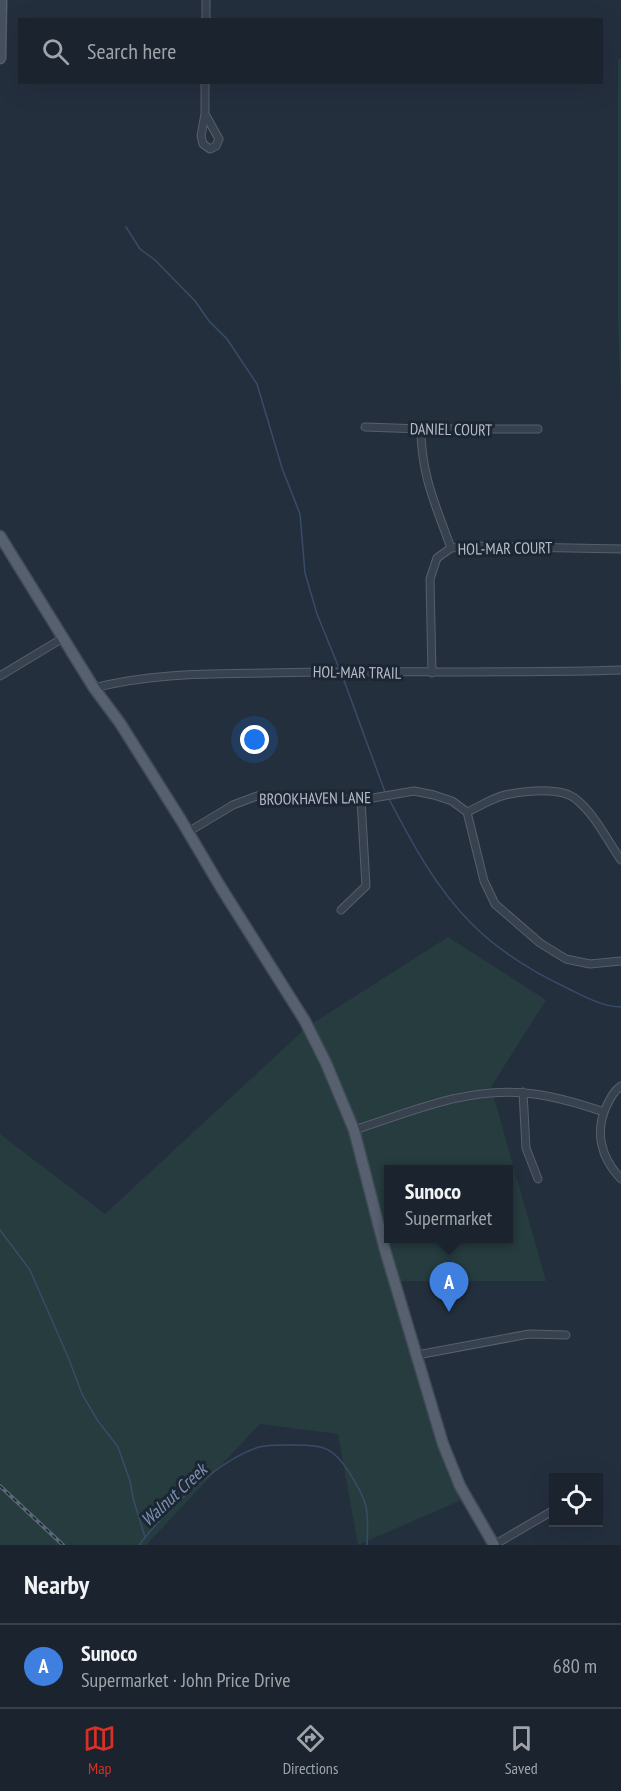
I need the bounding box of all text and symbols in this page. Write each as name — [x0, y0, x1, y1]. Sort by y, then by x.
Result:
search box — [18, 18, 603, 84]
icon: search — [39, 35, 72, 68]
text: Search here — [87, 37, 176, 65]
street label: DANIEL COURT — [410, 418, 492, 440]
street label: HOL-MAR COURT — [457, 537, 553, 559]
street label: HOL-MAR TRAIL — [313, 661, 402, 683]
your location — [240, 725, 269, 754]
street label: BROOKHAVEN LANE — [259, 787, 371, 809]
popup — [384, 1165, 513, 1243]
text: Sunoco — [405, 1177, 461, 1205]
text: Supermarket — [405, 1205, 492, 1231]
pin: A — [430, 1262, 468, 1312]
water label: Walnut Creek — [136, 1457, 213, 1531]
map controls — [549, 1473, 603, 1527]
button: locate — [549, 1473, 603, 1527]
text: Nearby — [24, 1568, 89, 1601]
text: Sunoco — [81, 1639, 137, 1667]
text: A — [38, 1653, 49, 1679]
text: 680 m — [553, 1653, 597, 1679]
text: Supermarket · John Price Drive — [81, 1667, 290, 1693]
tab: Map — [83, 1722, 116, 1778]
tab: Directions — [283, 1722, 338, 1778]
tab: Saved — [505, 1722, 538, 1778]

